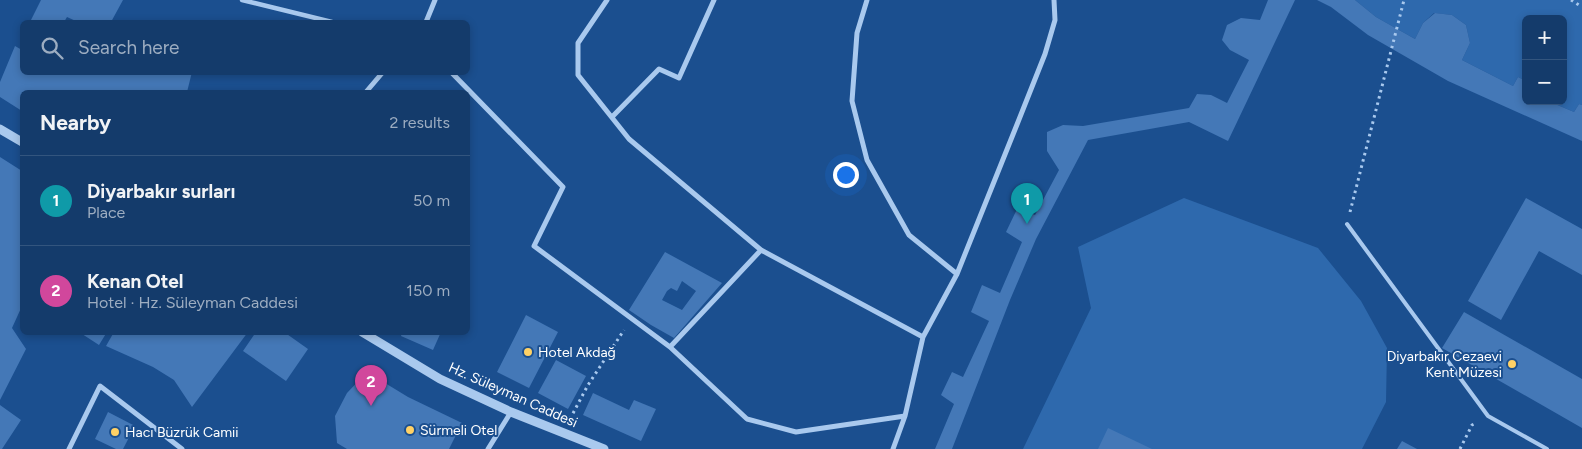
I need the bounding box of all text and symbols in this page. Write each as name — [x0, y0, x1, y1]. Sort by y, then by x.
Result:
map controls — [1522, 15, 1567, 105]
button: + — [1522, 15, 1567, 60]
search box — [20, 20, 470, 75]
icon: search — [38, 34, 66, 62]
text: Search here — [78, 36, 180, 59]
button: − — [1522, 60, 1567, 105]
text: Nearby — [40, 110, 111, 135]
text: 2 results — [390, 113, 450, 132]
your location — [833, 162, 859, 188]
text: Diyarbakır surları — [87, 180, 235, 203]
pin: 1 — [1011, 183, 1043, 224]
text: 1 — [53, 191, 59, 210]
text: 50 m — [413, 191, 450, 210]
text: Place — [87, 203, 125, 222]
text: Kenan Otel — [87, 270, 183, 293]
text: 2 — [51, 281, 61, 300]
text: 150 m — [406, 281, 450, 300]
text: Hotel · Hz. Süleyman Caddesi — [87, 293, 298, 312]
place label: Hotel Akdağ — [538, 344, 616, 361]
marker: Hotel Akdağ — [522, 346, 534, 358]
place label: Diyarbakır Cezaevi Kent Müzesi — [1387, 348, 1502, 381]
marker: Diyarbakır Cezaevi Kent Müzesi — [1506, 358, 1518, 370]
street label: Hz. Süleyman Caddesi — [446, 359, 580, 431]
pin: 2 — [355, 365, 387, 406]
place label: Sürmeli Otel — [420, 422, 497, 439]
place label: Hacı Büzrük Camii — [125, 424, 239, 441]
marker: Sürmeli Otel — [404, 424, 416, 436]
marker: Hacı Büzrük Camii — [109, 426, 121, 438]

